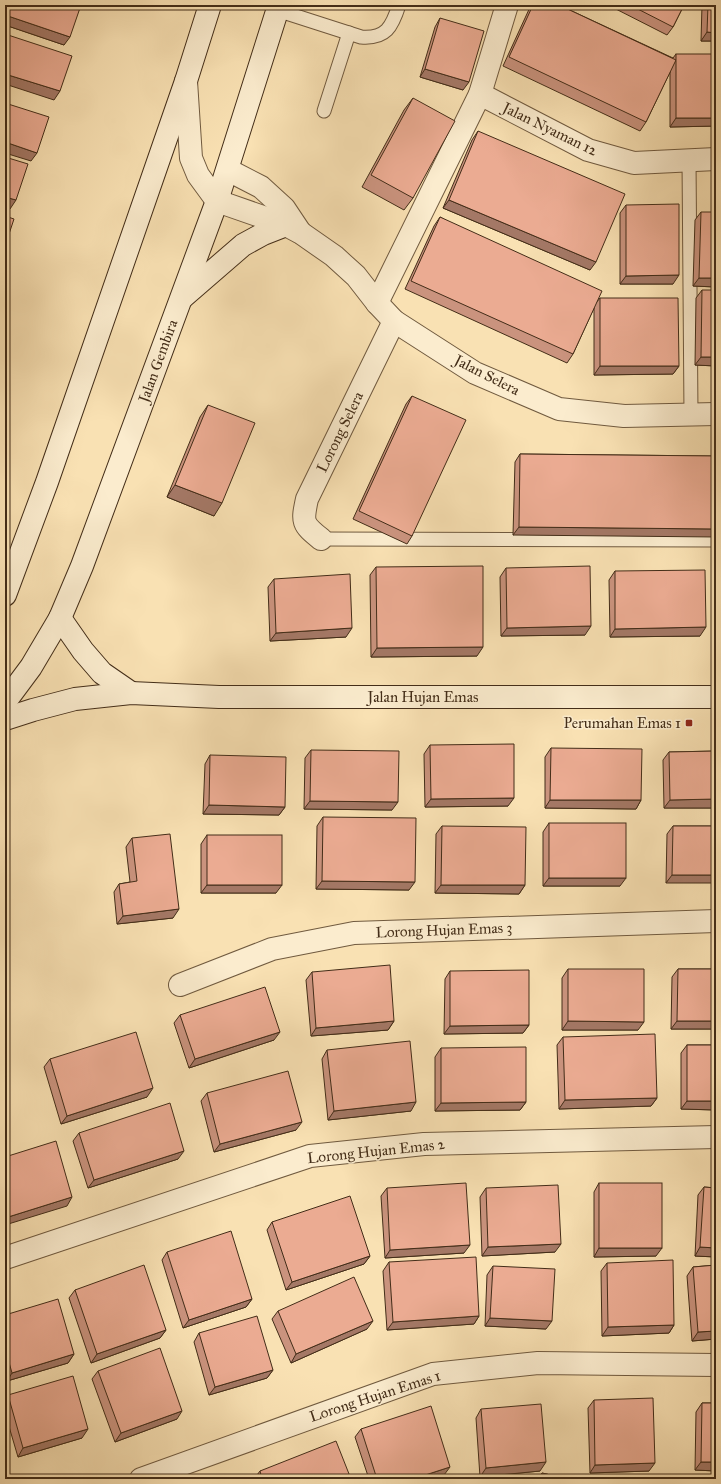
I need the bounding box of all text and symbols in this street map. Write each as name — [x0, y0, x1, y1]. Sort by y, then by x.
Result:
street label: Jalan Nyaman 12 — [497, 97, 601, 161]
street label: Jalan Gembira — [134, 316, 182, 407]
street label: Jalan Selera — [449, 350, 523, 400]
street label: Lorong Selera — [313, 388, 368, 475]
street label: Jalan Hujan Emas — [365, 688, 479, 707]
place label: Perumahan Emas 1 — [564, 714, 681, 732]
marker: Perumahan Emas 1 — [684, 718, 694, 728]
street label: Lorong Hujan Emas 3 — [375, 919, 513, 941]
street label: Lorong Hujan Emas 2 — [306, 1135, 446, 1167]
street label: Lorong Hujan Emas 1 — [307, 1366, 443, 1426]

